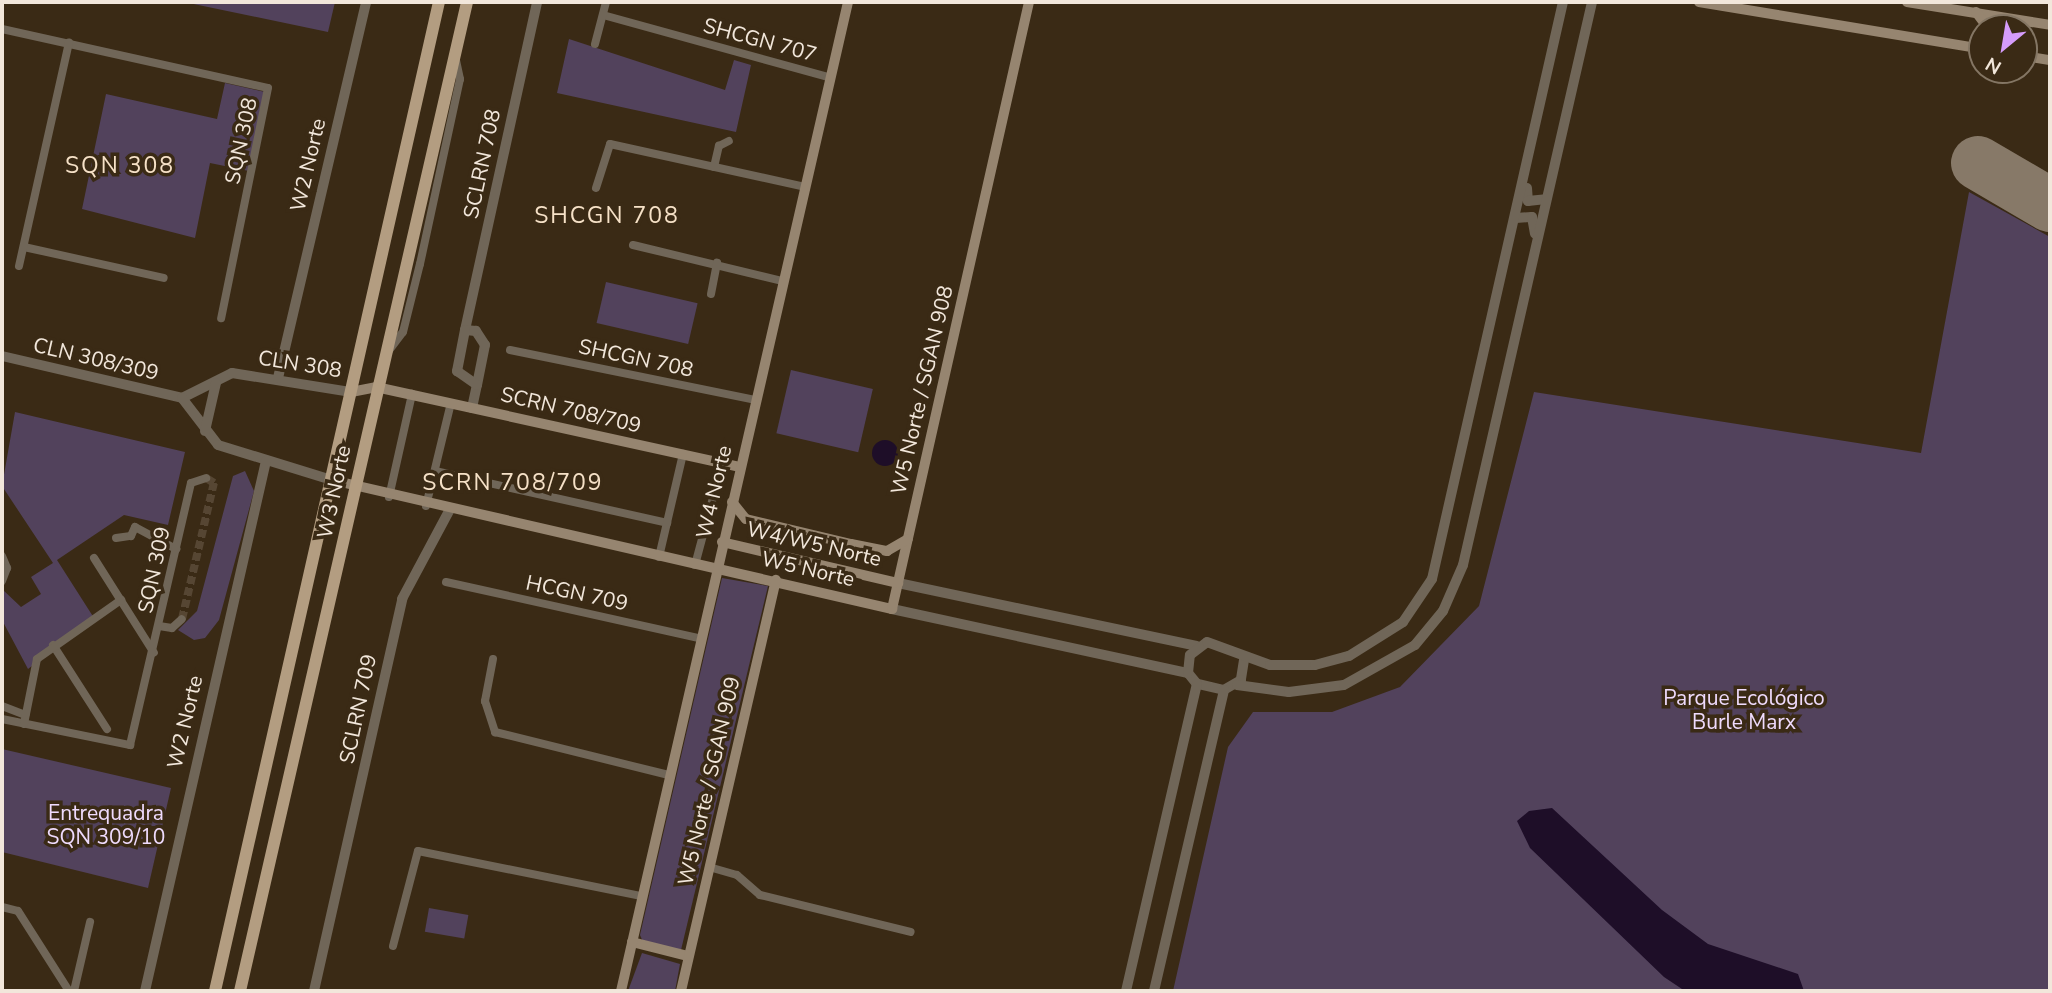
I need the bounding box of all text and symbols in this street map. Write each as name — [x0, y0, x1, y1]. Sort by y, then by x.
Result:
street label: SHCGN 707 — [700, 13, 820, 67]
north arrow — [1968, 14, 2038, 84]
text: N — [1981, 51, 2006, 80]
street label: SQN 308 — [220, 95, 262, 187]
street label: SCLRN 708 — [458, 107, 506, 221]
street label: W2 Norte — [285, 116, 331, 214]
district label: SQN 308 — [66, 152, 174, 180]
district label: SHCGN 708 — [535, 202, 679, 230]
street label: W5 Norte / SGAN 908 — [886, 283, 958, 497]
street label: CLN 308/309 — [31, 332, 161, 386]
street label: SHCGN 708 — [576, 334, 696, 382]
street label: CLN 308 — [256, 345, 344, 383]
street label: SCRN 708/709 — [498, 382, 644, 438]
street label: W3 Norte — [312, 443, 356, 541]
street label: W4 Norte — [691, 443, 737, 541]
district label: SCRN 708/709 — [424, 469, 602, 497]
street label: W4/W5 Norte — [744, 516, 884, 572]
street label: SQN 309 — [133, 524, 175, 616]
street label: W5 Norte — [759, 546, 857, 592]
street label: HCGN 709 — [524, 570, 630, 616]
street label: SCLRN 709 — [334, 652, 382, 766]
street label: W2 Norte — [162, 673, 208, 771]
street label: W5 Norte / SGAN 909 — [673, 674, 745, 888]
park label: Parque Ecológico Burle Marx — [1663, 685, 1825, 735]
park label: Entrequadra SQN 309/10 — [47, 800, 165, 850]

